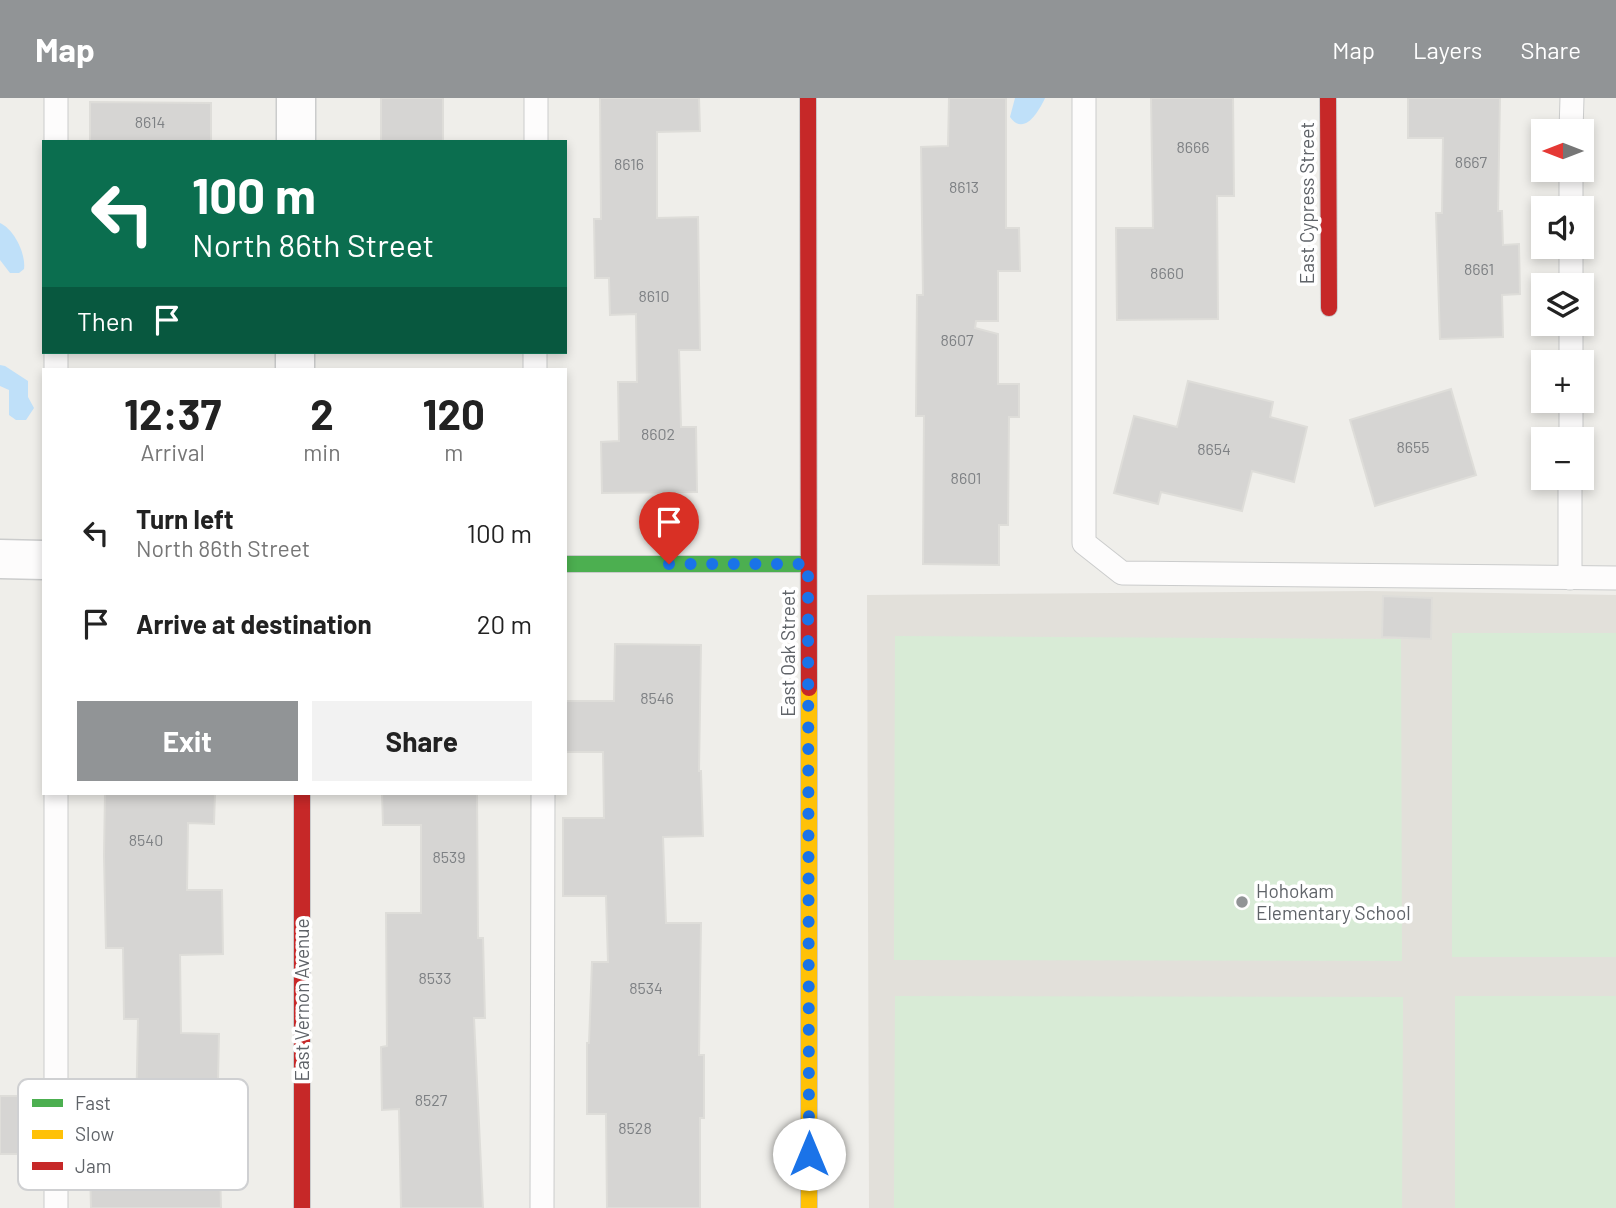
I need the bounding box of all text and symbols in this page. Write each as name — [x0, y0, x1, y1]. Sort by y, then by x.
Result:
text: Map — [35, 29, 95, 69]
text: Map — [1332, 35, 1375, 64]
text: Layers — [1413, 35, 1482, 64]
text: Share — [1520, 35, 1581, 64]
house number: 8614 — [135, 112, 165, 131]
north arrow — [1531, 119, 1594, 182]
map controls — [1531, 119, 1594, 490]
street label: East Cypress Street — [1295, 122, 1318, 284]
house number: 8666 — [1176, 137, 1210, 156]
house number: 8667 — [1455, 152, 1488, 171]
house number: 8616 — [614, 154, 644, 173]
text: 100 m — [192, 165, 316, 224]
icon: left — [77, 168, 168, 259]
house number: 8613 — [949, 177, 979, 196]
button: sound — [1531, 196, 1594, 259]
text: North 86th Street — [192, 225, 434, 263]
house number: 8661 — [1464, 259, 1494, 278]
house number: 8660 — [1150, 263, 1184, 282]
button: layers — [1531, 273, 1594, 336]
house number: 8610 — [639, 286, 669, 305]
icon: arrive — [148, 301, 186, 339]
text: Then — [77, 305, 134, 336]
house number: 8607 — [940, 330, 974, 349]
button: + — [1531, 350, 1594, 413]
text: 12:37 — [124, 388, 221, 438]
text: 2 — [310, 388, 334, 438]
text: 120 — [423, 388, 485, 438]
house number: 8602 — [641, 424, 675, 443]
button: − — [1531, 427, 1594, 490]
house number: 8655 — [1396, 437, 1430, 456]
text: Arrival — [140, 438, 205, 466]
text: min — [303, 438, 341, 466]
text: m — [444, 438, 463, 466]
house number: 8654 — [1197, 439, 1231, 458]
house number: 8601 — [951, 468, 981, 487]
pin — [639, 492, 699, 564]
text: Turn left — [136, 503, 234, 534]
icon: arrive — [650, 503, 688, 541]
icon: left — [77, 514, 115, 552]
text: 100 m — [467, 517, 532, 548]
text: North 86th Street — [136, 534, 310, 562]
street label: East Oak Street — [776, 589, 799, 717]
icon: arrive — [77, 605, 115, 643]
text: Arrive at destination — [136, 608, 372, 639]
text: 20 m — [477, 608, 532, 639]
house number: 8546 — [640, 688, 674, 707]
button: Exit — [77, 701, 298, 781]
button: Share — [312, 701, 532, 781]
house number: 8540 — [129, 830, 163, 849]
house number: 8539 — [432, 847, 466, 866]
place label: Hohokam Elementary School — [1256, 879, 1411, 924]
marker: Hohokam Elementary School — [1234, 894, 1250, 910]
street label: East Vernon Avenue — [290, 918, 313, 1082]
house number: 8533 — [418, 968, 452, 987]
house number: 8534 — [629, 978, 663, 997]
legend — [18, 1079, 248, 1190]
house number: 8527 — [415, 1090, 448, 1109]
text: Fast — [75, 1091, 111, 1114]
position arrow — [772, 1117, 846, 1191]
house number: 8528 — [618, 1118, 652, 1137]
text: Slow — [75, 1122, 114, 1145]
text: Jam — [75, 1154, 111, 1177]

